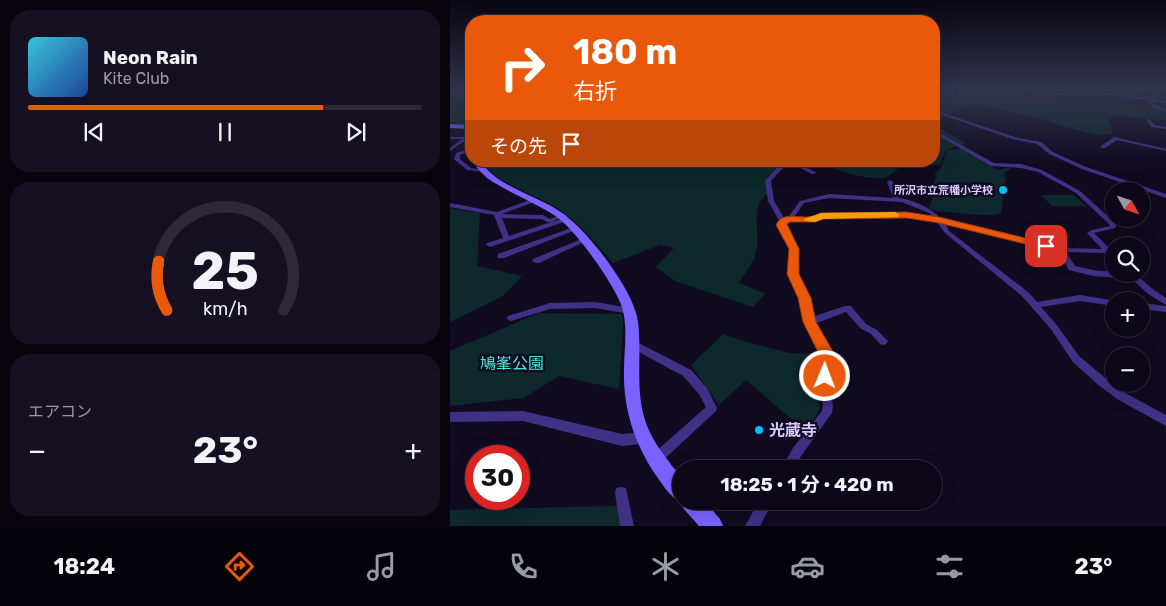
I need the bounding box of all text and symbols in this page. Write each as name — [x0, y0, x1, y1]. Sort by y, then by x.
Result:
text: 180 m — [573, 31, 677, 73]
icon: right — [490, 35, 555, 100]
text: Neon Rain — [103, 46, 198, 69]
text: Kite Club — [103, 69, 169, 88]
text: 右折 — [573, 78, 617, 105]
icon: previous — [80, 118, 108, 146]
icon: pause — [211, 118, 239, 146]
icon: next — [342, 118, 370, 146]
icon: arrive — [557, 130, 585, 158]
text: その先 — [490, 135, 547, 158]
north arrow — [1105, 182, 1150, 228]
map controls — [1105, 182, 1150, 392]
place label: 所沢市立荒幡小学校 — [894, 184, 993, 197]
marker: 所沢市立荒幡小学校 — [997, 184, 1009, 196]
pin — [1025, 225, 1067, 267]
icon: arrive — [1032, 232, 1060, 260]
button: search — [1105, 237, 1150, 282]
text: 25 — [191, 240, 259, 302]
button: + — [1105, 292, 1150, 337]
text: km/h — [203, 298, 247, 319]
button: − — [1105, 347, 1150, 392]
position arrow — [798, 349, 850, 401]
park label: 鳩峯公園 — [480, 354, 544, 373]
text: エアコン — [28, 402, 92, 421]
place label: 光蔵寺 — [769, 421, 817, 440]
marker: 光蔵寺 — [753, 424, 765, 436]
text: 23° — [193, 427, 258, 473]
text: − — [28, 434, 46, 467]
text: + — [405, 434, 422, 467]
speed limit sign: 30 — [465, 445, 530, 510]
text: 18:25 · 1 分 · 420 m — [720, 473, 894, 496]
icon: directions — [222, 549, 257, 584]
icon: music — [364, 549, 399, 584]
icon: phone — [506, 549, 541, 584]
icon: climate — [648, 549, 683, 584]
icon: car — [790, 549, 825, 584]
icon: filters — [932, 549, 967, 584]
text: 18:24 — [54, 553, 115, 580]
text: 23° — [1075, 553, 1112, 580]

